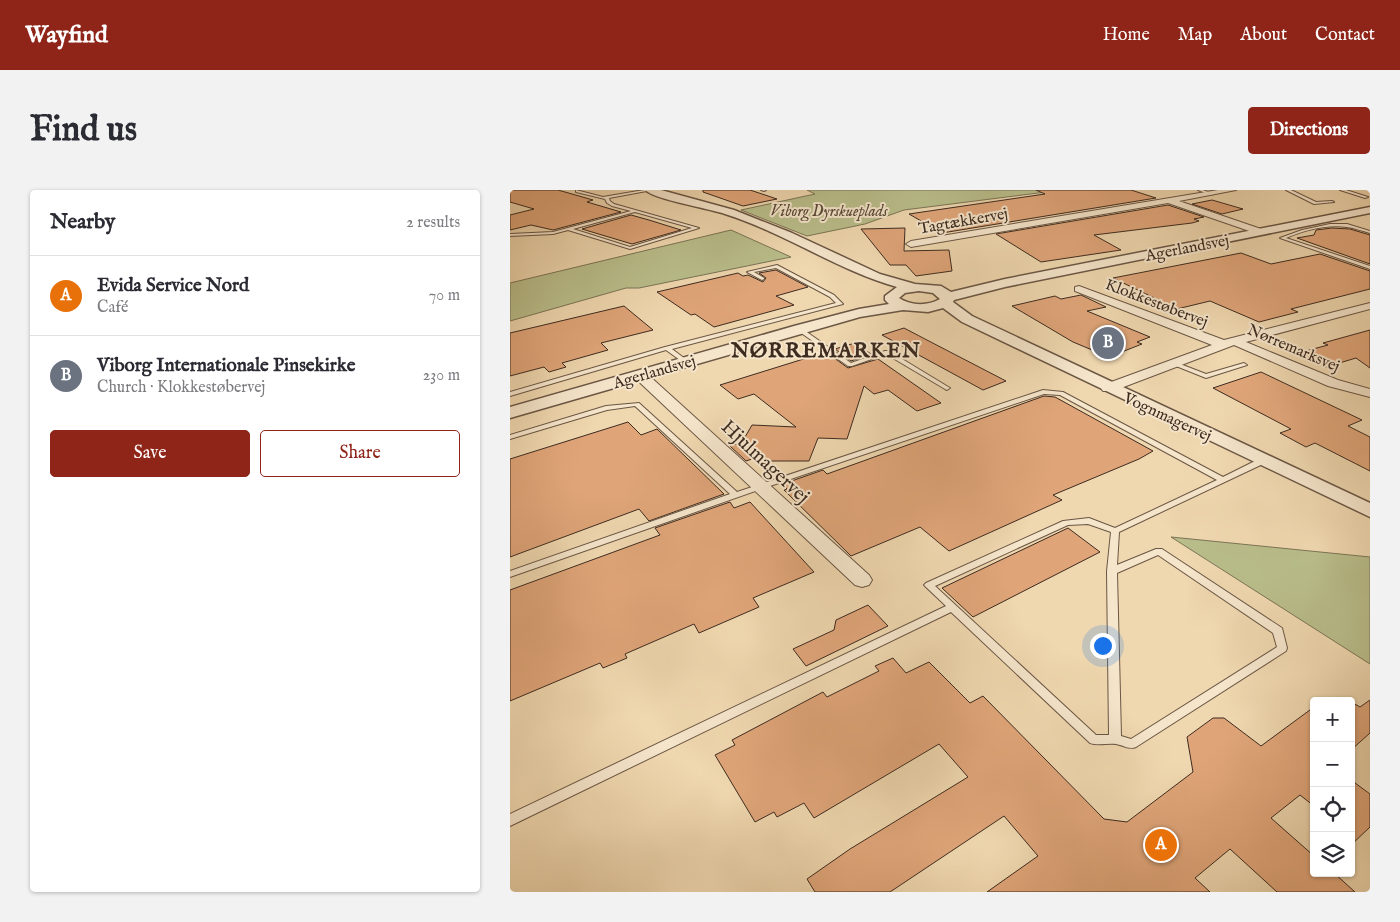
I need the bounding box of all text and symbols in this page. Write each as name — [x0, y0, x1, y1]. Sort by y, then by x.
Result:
text: Wayfind — [25, 20, 108, 51]
text: Home — [1103, 24, 1150, 47]
text: Map — [1178, 24, 1212, 47]
text: About — [1240, 24, 1287, 47]
text: Contact — [1315, 24, 1375, 47]
button: Directions — [1248, 107, 1370, 154]
text: Find us — [30, 108, 137, 153]
park label: Viborg Dyrskueplads — [770, 202, 888, 222]
street label: Tagtækkervej — [917, 204, 1010, 240]
text: Nearby — [50, 209, 115, 236]
text: 2 results — [406, 213, 460, 233]
street label: Agerlandsvej — [1143, 231, 1231, 267]
text: Evida Service Nord — [97, 274, 249, 298]
street label: Klokkestøbervej — [1102, 275, 1210, 333]
text: A — [61, 286, 71, 306]
text: 70 m — [429, 286, 460, 306]
text: Café — [97, 298, 128, 318]
street label: Nørremarksvej — [1244, 320, 1342, 377]
pin: B — [1092, 324, 1124, 362]
district label: NØRREMARKEN — [730, 338, 921, 365]
street label: Agerlandsvej — [610, 352, 698, 395]
text: Viborg Internationale Pinsekirke — [97, 354, 356, 378]
text: B — [61, 366, 71, 386]
text: 230 m — [423, 366, 460, 386]
text: Church · Klokkestøbervej — [97, 378, 265, 398]
street label: Vognmagervej — [1119, 388, 1214, 447]
street label: Hjulmagervej — [716, 415, 814, 509]
button: Save — [50, 430, 250, 477]
button: Share — [260, 430, 460, 477]
your location — [1090, 633, 1116, 659]
map controls — [1310, 697, 1355, 877]
button: + — [1310, 697, 1355, 742]
button: − — [1310, 742, 1355, 787]
button: locate — [1310, 787, 1355, 832]
pin: A — [1145, 826, 1177, 864]
button: layers — [1310, 832, 1355, 877]

